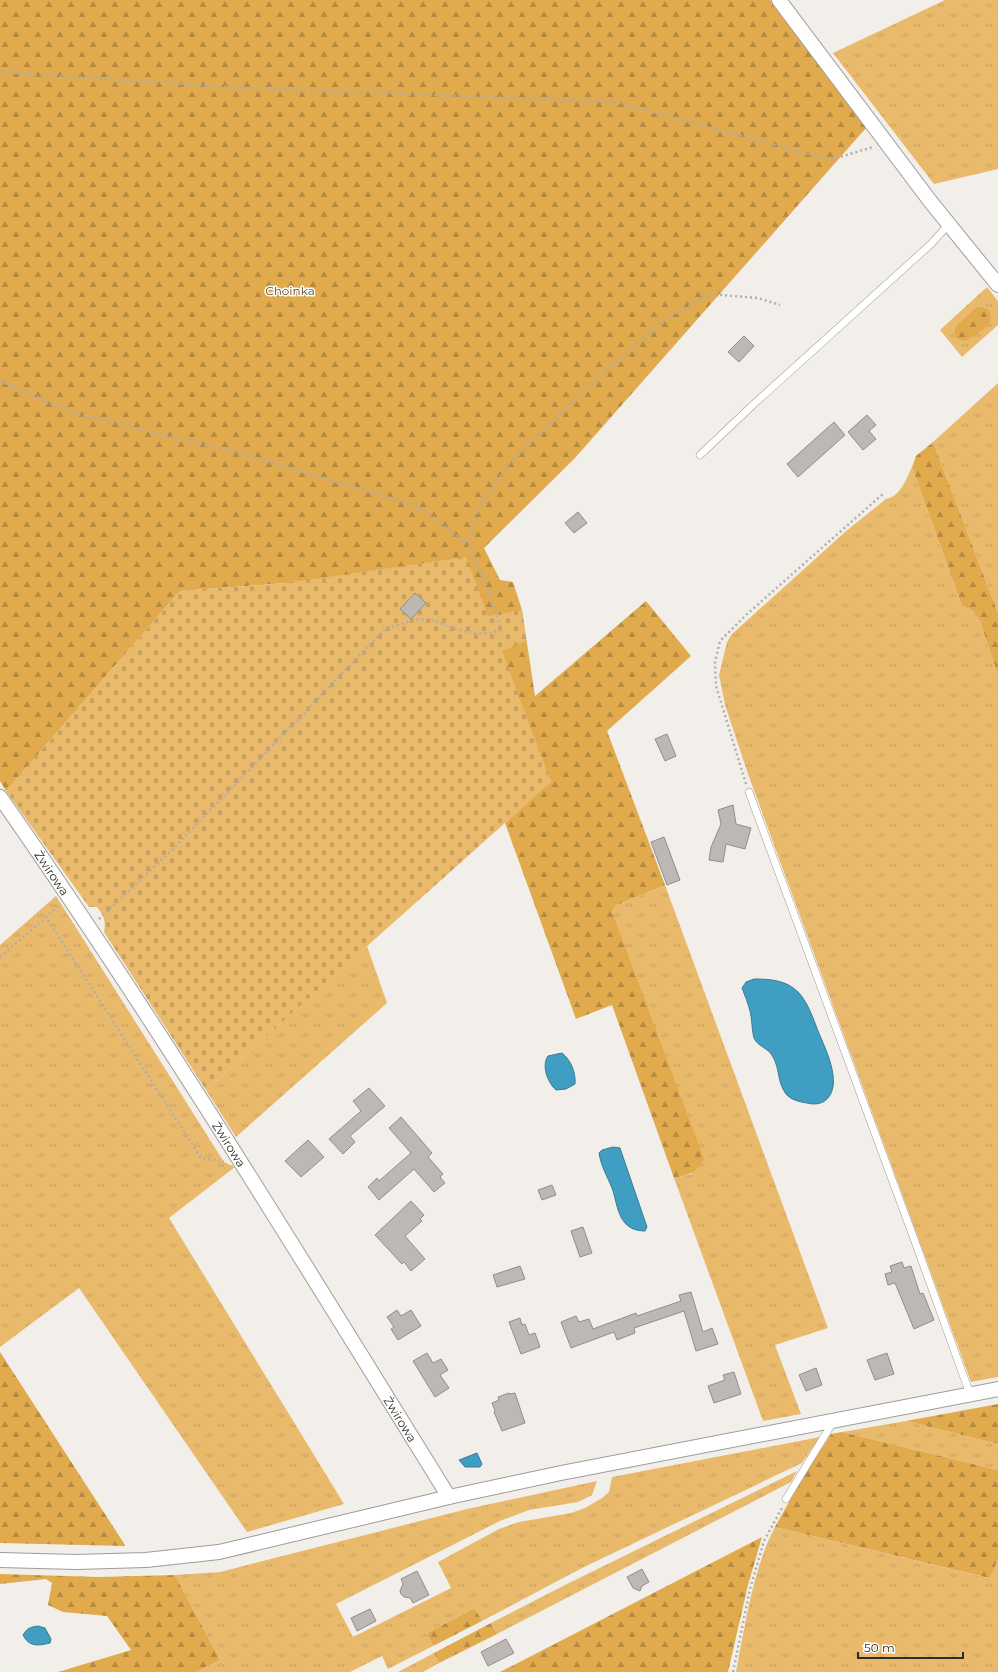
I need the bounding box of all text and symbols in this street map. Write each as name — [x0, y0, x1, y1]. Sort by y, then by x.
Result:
park label: Choinka — [265, 283, 315, 298]
street label: Żwirowa — [32, 847, 73, 898]
street label: Żwirowa — [209, 1118, 249, 1170]
street label: Żwirowa — [381, 1393, 420, 1445]
scale bar — [858, 1634, 963, 1660]
text: 50 m — [864, 1640, 895, 1655]

